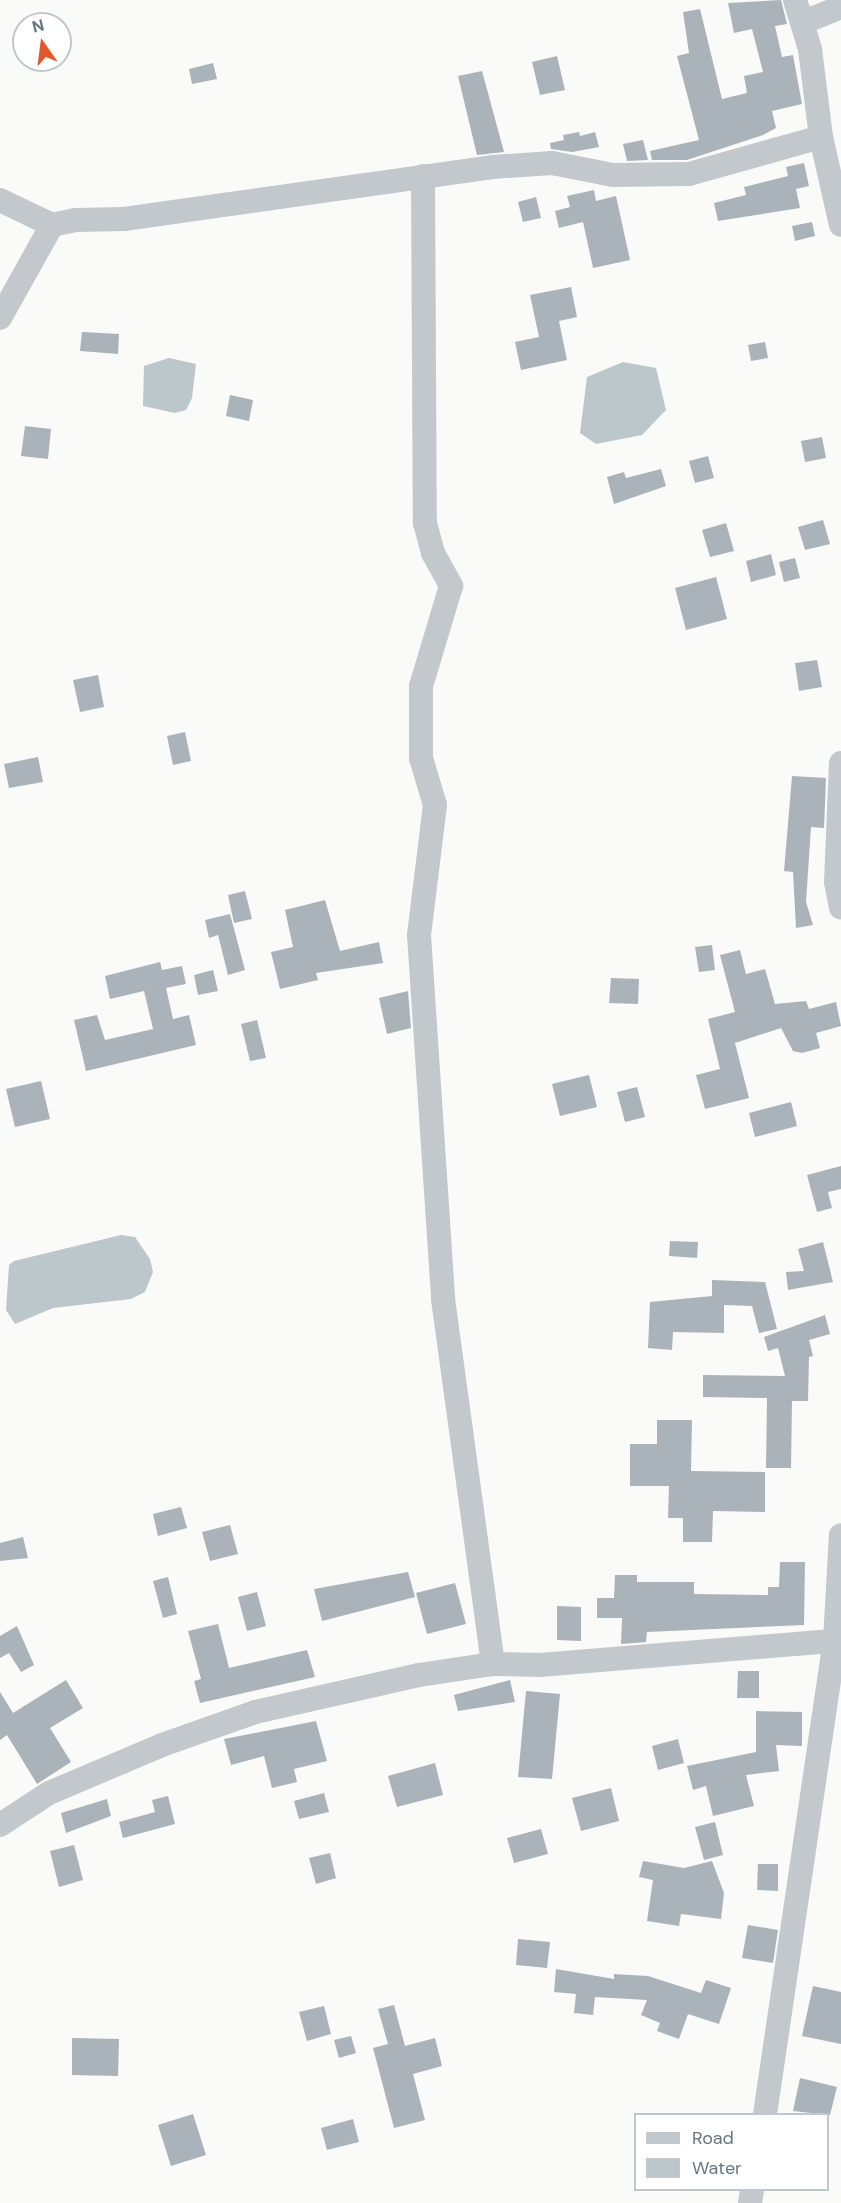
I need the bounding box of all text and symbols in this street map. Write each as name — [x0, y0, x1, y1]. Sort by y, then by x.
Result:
north arrow — [12, 12, 72, 72]
text: N — [30, 14, 46, 38]
legend — [634, 2113, 829, 2191]
text: Road — [692, 2126, 734, 2150]
text: Water — [692, 2156, 742, 2180]

